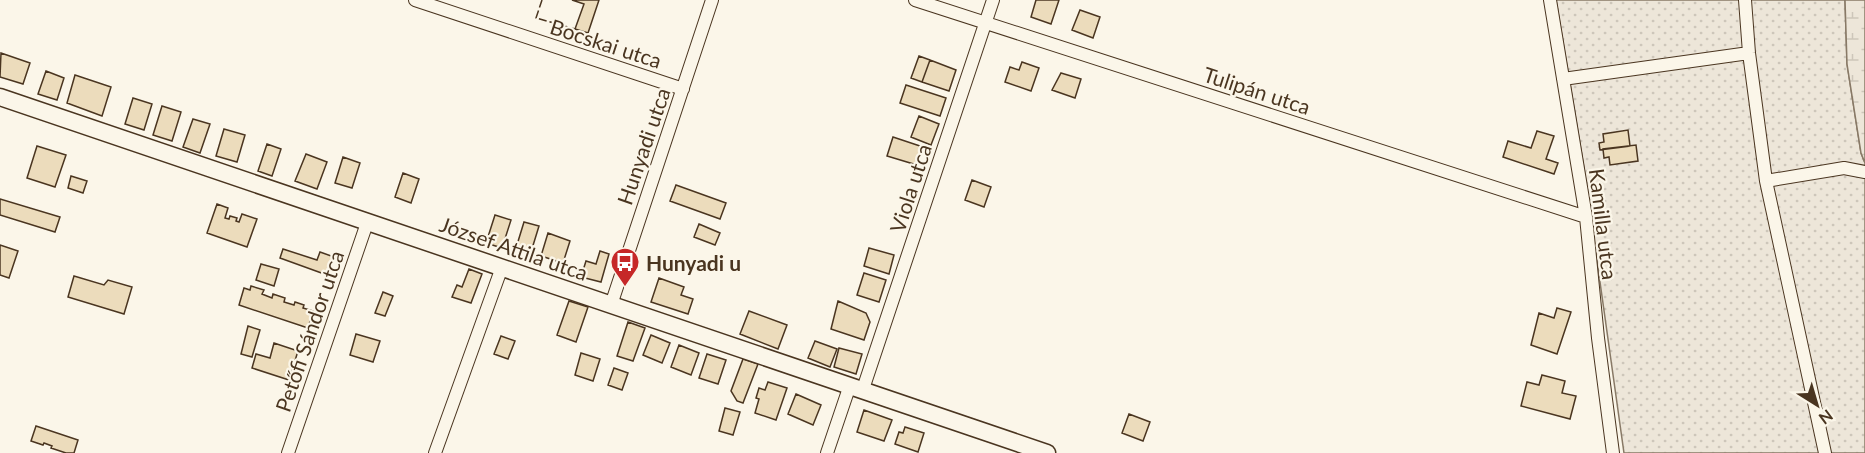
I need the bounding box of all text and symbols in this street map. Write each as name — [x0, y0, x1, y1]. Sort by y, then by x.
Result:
street label: Bocskai utca — [547, 13, 665, 73]
street label: Tulipán utca — [1200, 61, 1314, 119]
street label: Hunyadi utca — [611, 84, 675, 208]
street label: Viola utca — [884, 141, 936, 235]
street label: Kamilla utca — [1585, 167, 1623, 281]
street label: József Attila utca — [437, 211, 591, 285]
bus stop icon: Hunyadi u — [609, 246, 641, 288]
street label: Petőfi Sándor utca — [270, 247, 348, 415]
place label: Hunyadi u — [646, 250, 741, 275]
north arrow — [1787, 375, 1847, 435]
text: N — [1816, 406, 1837, 429]

